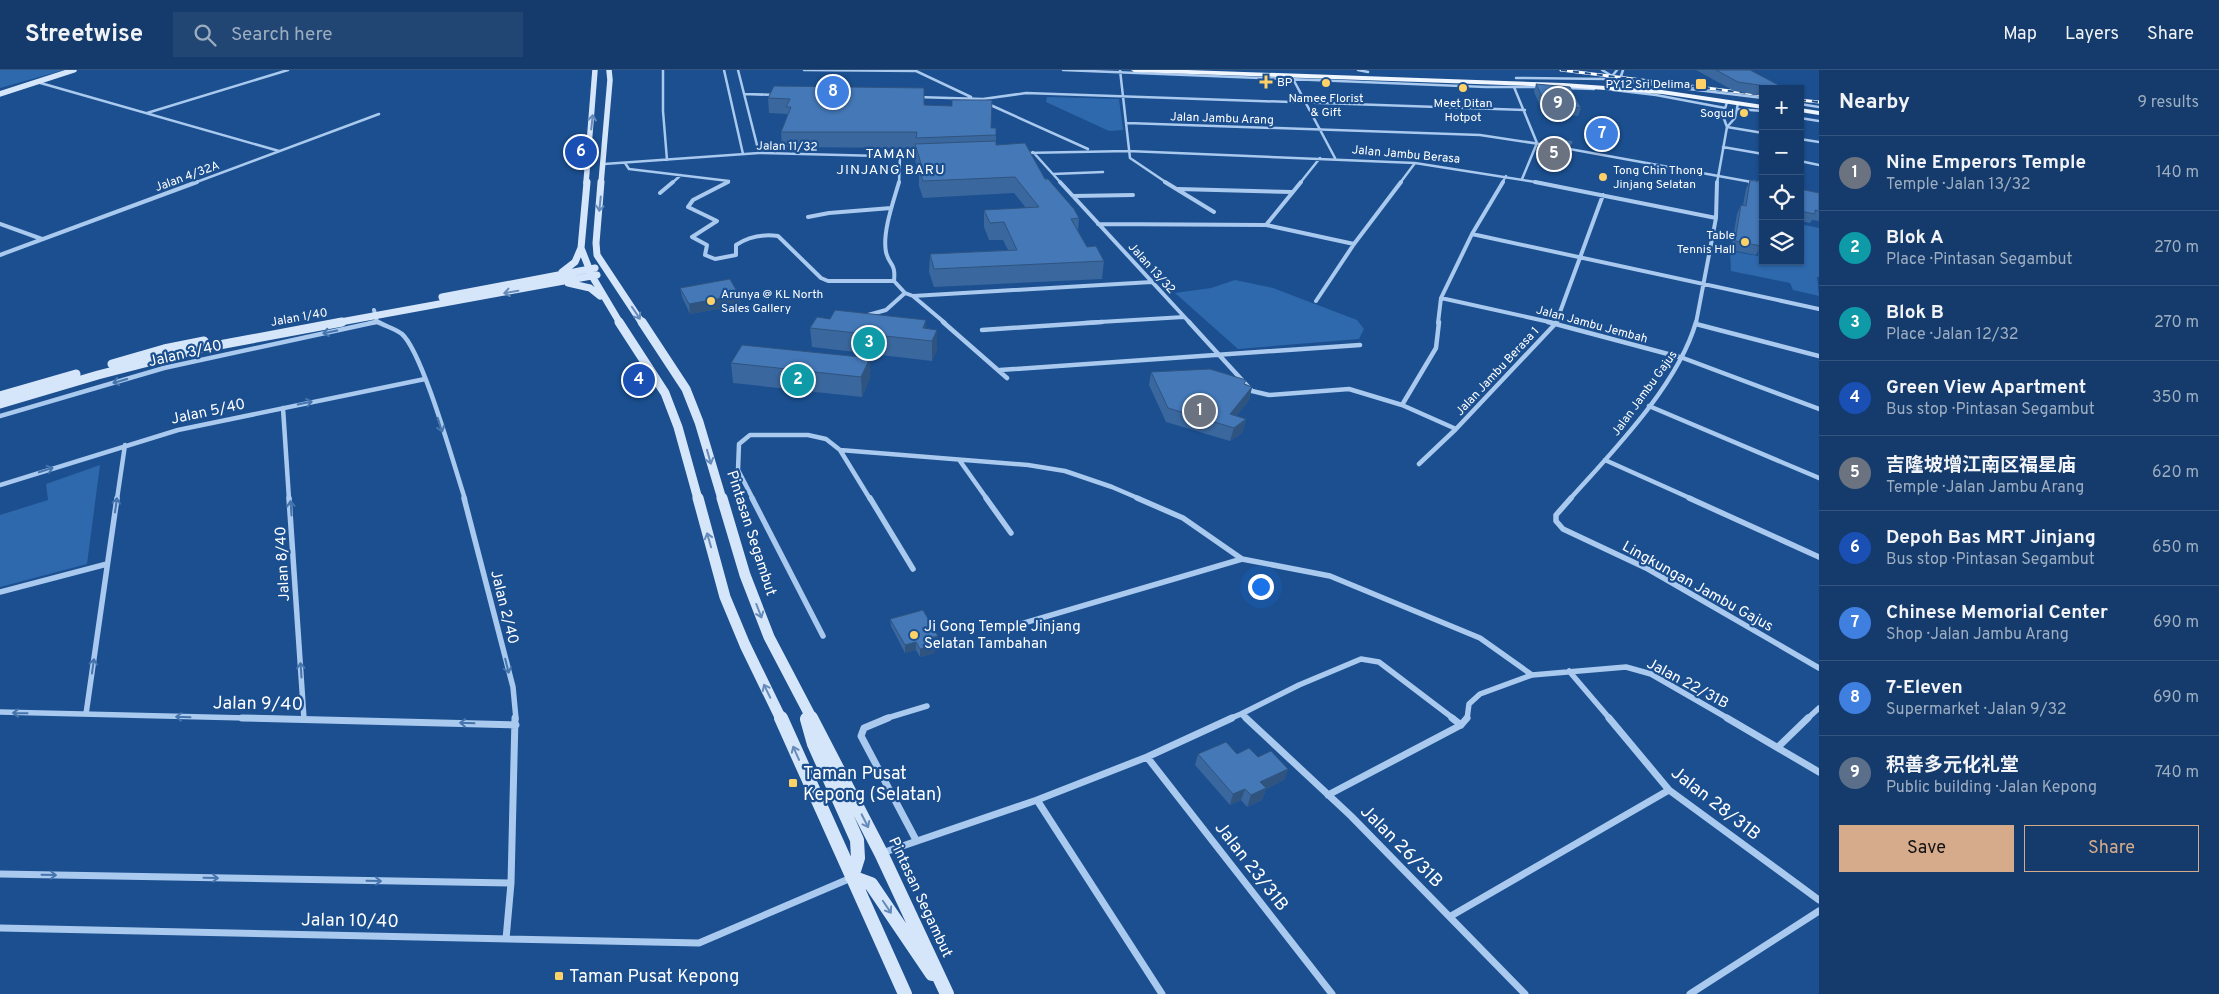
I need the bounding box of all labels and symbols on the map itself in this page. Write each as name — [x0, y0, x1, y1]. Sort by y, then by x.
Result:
pin: 8 — [817, 73, 849, 111]
marker: BP — [1259, 75, 1273, 89]
place label: BP — [1277, 75, 1293, 91]
marker: Namee Florist & Gift — [1320, 77, 1332, 89]
place label: PY12 Sri Delima — [1605, 77, 1690, 93]
marker: PY12 Sri Delima — [1694, 77, 1708, 91]
marker: Meet Ditan Hotpot — [1457, 82, 1469, 94]
pin: 9 — [1542, 85, 1574, 123]
place label: Namee Florist & Gift — [1288, 91, 1364, 121]
place label: Meet Ditan Hotpot — [1434, 96, 1492, 126]
place label: Sogud — [1700, 106, 1734, 122]
marker: Sogud — [1738, 107, 1750, 119]
street label: Jalan Jambu Arang — [1170, 109, 1274, 129]
one-way arrow — [587, 114, 596, 130]
pin: 7 — [1586, 115, 1618, 153]
pin: 6 — [565, 133, 597, 171]
pin: 5 — [1538, 135, 1570, 173]
street label: Jalan 11/32 — [756, 138, 818, 156]
street label: Jalan Jambu Berasa — [1351, 142, 1461, 168]
district label: TAMAN JINJANG BARU — [836, 146, 946, 179]
street label: Jalan 4/32A — [153, 158, 222, 196]
place label: Tong Chin Thong Jinjang Selatan — [1613, 163, 1703, 193]
marker: Tong Chin Thong Jinjang Selatan — [1597, 171, 1609, 183]
one-way arrow — [595, 195, 605, 211]
place label: Table Tennis Hall — [1677, 228, 1735, 258]
marker: Table Tennis Hall — [1739, 236, 1751, 248]
street label: Jalan 13/32 — [1124, 240, 1178, 298]
one-way arrow — [503, 287, 519, 297]
place label: Arunya @ KL North Sales Gallery — [721, 287, 823, 317]
marker: Arunya @ KL North Sales Gallery — [705, 295, 717, 307]
street label: Jalan Jambu Jembah — [1534, 302, 1649, 348]
street label: Jalan 1/40 — [269, 305, 329, 331]
one-way arrow — [631, 306, 641, 320]
pin: 3 — [853, 324, 885, 362]
street label: Jalan Jambu Berasa 1 — [1452, 324, 1543, 420]
one-way arrow — [322, 328, 338, 337]
street label: Jalan 3/40 — [147, 337, 224, 372]
street label: Jalan Jambu Gajus — [1608, 348, 1681, 440]
pin: 4 — [623, 361, 655, 399]
pin: 2 — [782, 361, 814, 399]
one-way arrow — [113, 376, 129, 386]
pin: 1 — [1184, 392, 1216, 430]
street label: Jalan 5/40 — [169, 395, 247, 430]
one-way arrow — [297, 398, 313, 407]
one-way arrow — [436, 417, 445, 432]
one-way arrow — [704, 448, 714, 464]
one-way arrow — [38, 464, 54, 474]
street label: Pintasan Segambut — [721, 468, 780, 599]
one-way arrow — [111, 497, 121, 513]
one-way arrow — [286, 500, 295, 516]
street label: Jalan 8/40 — [272, 526, 295, 602]
one-way arrow — [704, 533, 714, 549]
street label: Lingkungan Jambu Gajus — [1618, 538, 1776, 637]
street label: Jalan 2/40 — [485, 568, 522, 646]
your location — [1248, 574, 1274, 600]
one-way arrow — [755, 603, 764, 618]
place label: Ji Gong Temple Jinjang Selatan Tambahan — [924, 618, 1081, 654]
marker: Ji Gong Temple Jinjang Selatan Tambahan — [908, 629, 920, 641]
street label: Jalan 22/31B — [1643, 655, 1732, 714]
one-way arrow — [503, 657, 512, 673]
one-way arrow — [88, 658, 98, 674]
one-way arrow — [296, 662, 306, 678]
one-way arrow — [762, 684, 772, 699]
street label: Jalan 9/40 — [213, 692, 303, 717]
one-way arrow — [12, 708, 28, 718]
one-way arrow — [175, 712, 191, 721]
one-way arrow — [460, 718, 476, 728]
one-way arrow — [791, 746, 801, 761]
street label: Jalan 28/31B — [1666, 762, 1765, 846]
place label: Taman Pusat Kepong (Selatan) — [803, 763, 942, 807]
marker: Taman Pusat Kepong (Selatan) — [787, 777, 799, 789]
street label: Jalan 26/31B — [1355, 801, 1447, 893]
one-way arrow — [861, 813, 870, 828]
street label: Jalan 23/31B — [1209, 818, 1293, 916]
street label: Pintasan Segambut — [883, 834, 956, 961]
one-way arrow — [40, 870, 56, 880]
one-way arrow — [202, 873, 219, 883]
one-way arrow — [365, 876, 381, 886]
one-way arrow — [882, 900, 892, 914]
street label: Jalan 10/40 — [301, 909, 399, 934]
place label: Taman Pusat Kepong — [569, 966, 739, 989]
marker: Taman Pusat Kepong — [553, 970, 565, 982]

